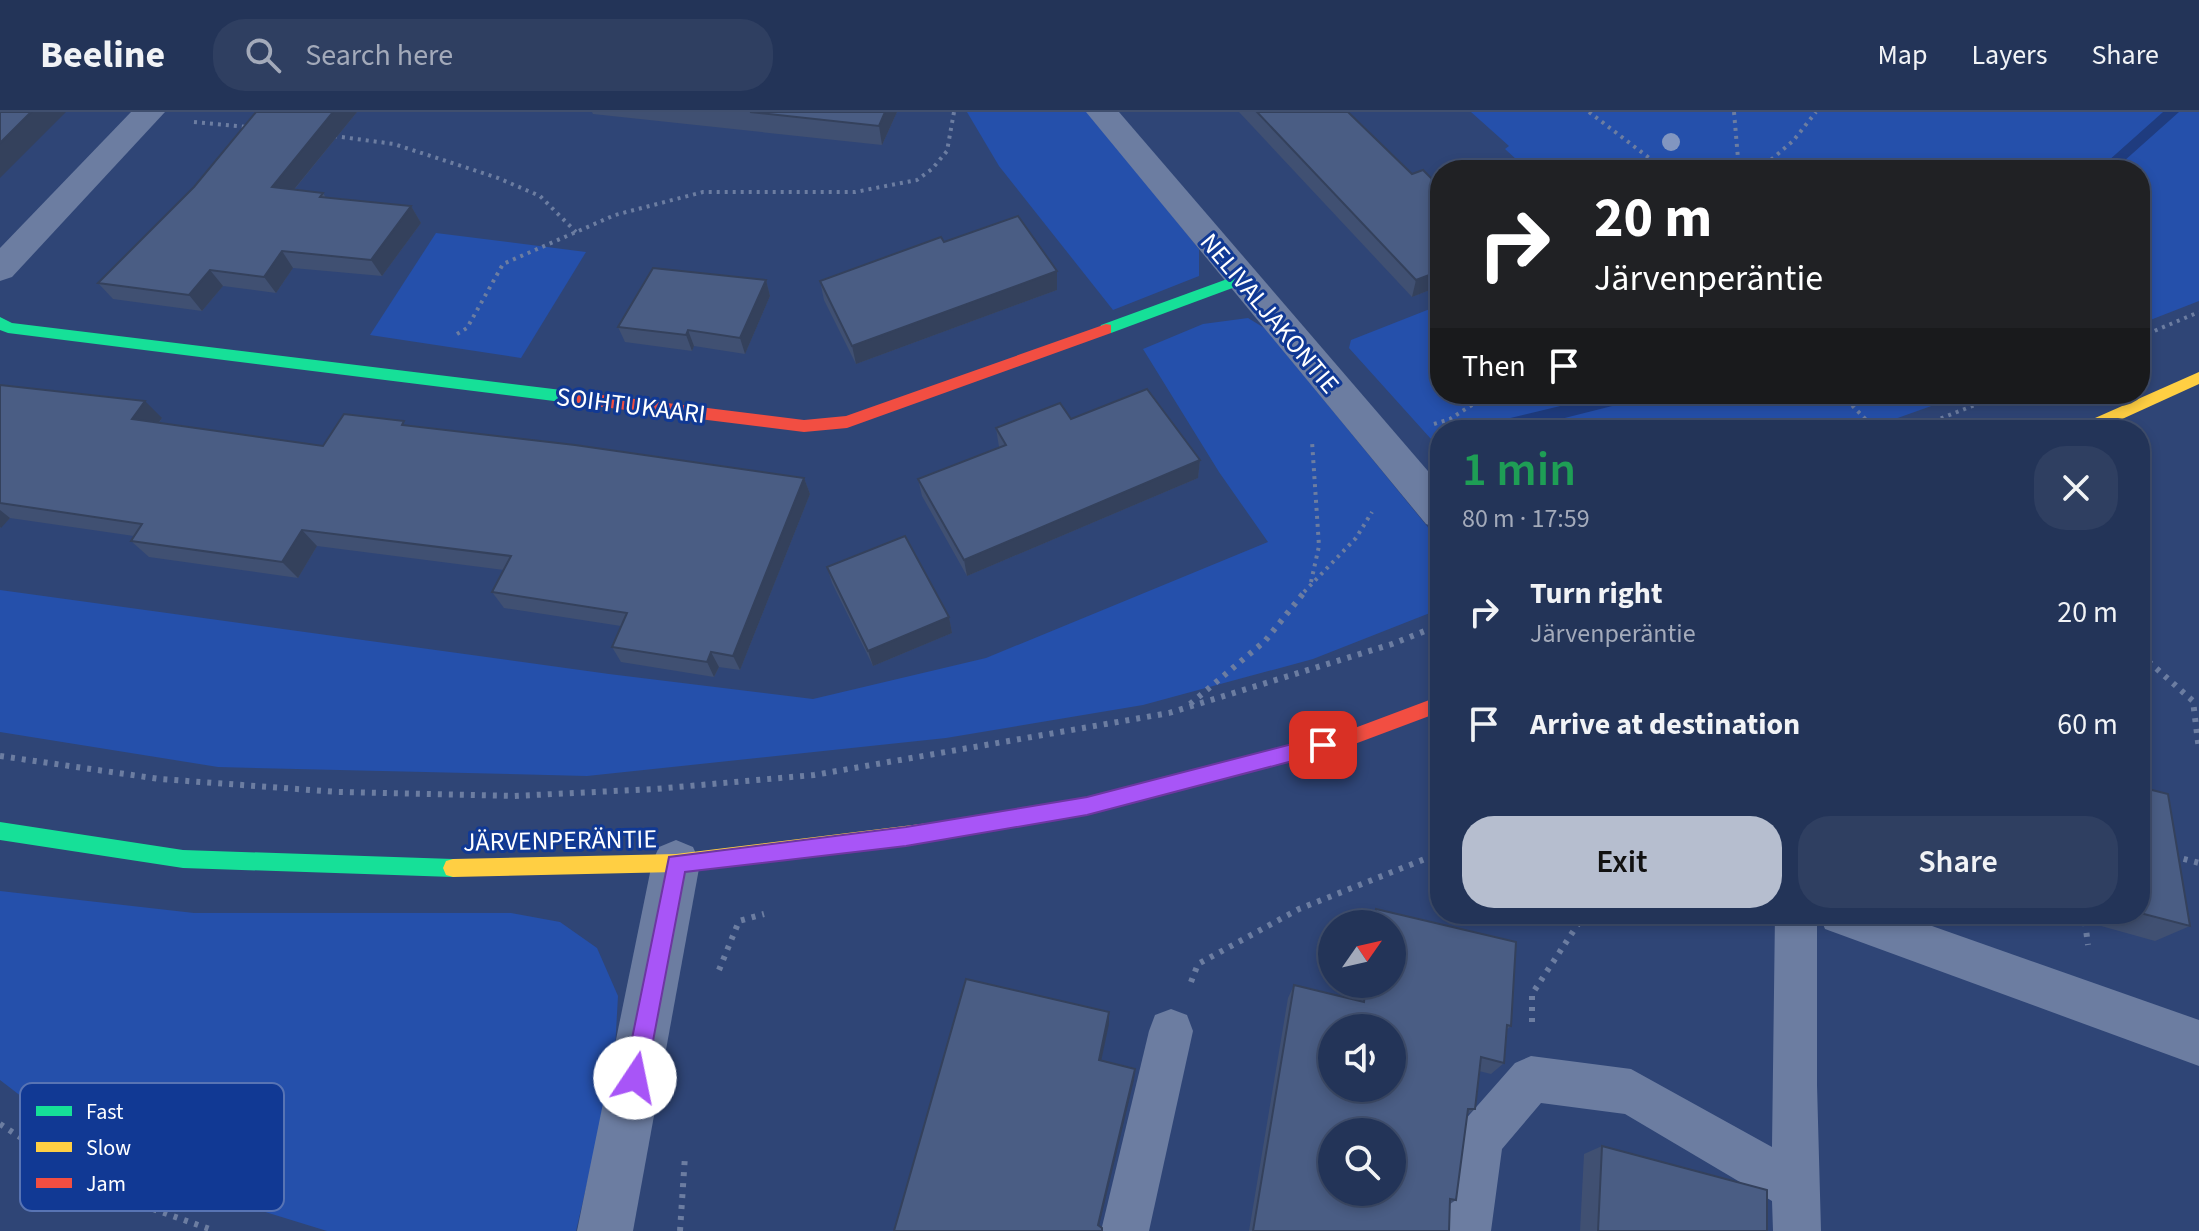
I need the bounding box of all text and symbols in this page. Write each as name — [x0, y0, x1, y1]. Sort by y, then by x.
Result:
search box — [213, 19, 773, 91]
text: Beeline — [40, 28, 165, 82]
icon: search — [241, 33, 285, 77]
text: Search here — [305, 34, 453, 77]
text: Map — [1877, 35, 1927, 75]
text: Layers — [1971, 35, 2047, 75]
text: Share — [2091, 35, 2159, 75]
text: 20 m — [1594, 179, 1712, 258]
icon: right — [1462, 192, 1566, 296]
street label: NELIVALJAKONTIE — [1191, 225, 1348, 402]
text: Järvenperäntie — [1594, 253, 1823, 304]
icon: arrive — [1542, 344, 1586, 388]
text: Then — [1462, 345, 1526, 388]
street label: SOIHTUKAARI — [554, 378, 708, 433]
text: 1 min — [1462, 436, 1576, 504]
button: close — [2034, 446, 2118, 530]
text: 80 m · 17:59 — [1462, 500, 1590, 537]
text: Turn right — [1530, 572, 1662, 615]
icon: right — [1462, 590, 1506, 634]
text: 20 m — [2057, 591, 2118, 634]
text: Järvenperäntie — [1530, 615, 1696, 652]
icon: arrive — [1462, 702, 1506, 746]
text: Arrive at destination — [1530, 703, 1800, 746]
text: 60 m — [2057, 703, 2118, 746]
pin — [1289, 711, 1357, 779]
icon: arrive — [1301, 723, 1345, 767]
button: Exit — [1462, 816, 1782, 908]
button: Share — [1798, 816, 2118, 908]
street label: JÄRVENPERÄNTIE — [463, 820, 657, 861]
north arrow — [1318, 910, 1406, 998]
map controls — [1318, 910, 1406, 1206]
button: sound — [1318, 1014, 1406, 1102]
position arrow — [593, 1036, 677, 1120]
legend — [20, 1083, 284, 1211]
text: Fast — [86, 1096, 124, 1128]
button: search — [1318, 1118, 1406, 1206]
text: Slow — [86, 1132, 131, 1164]
text: Jam — [86, 1168, 126, 1200]

